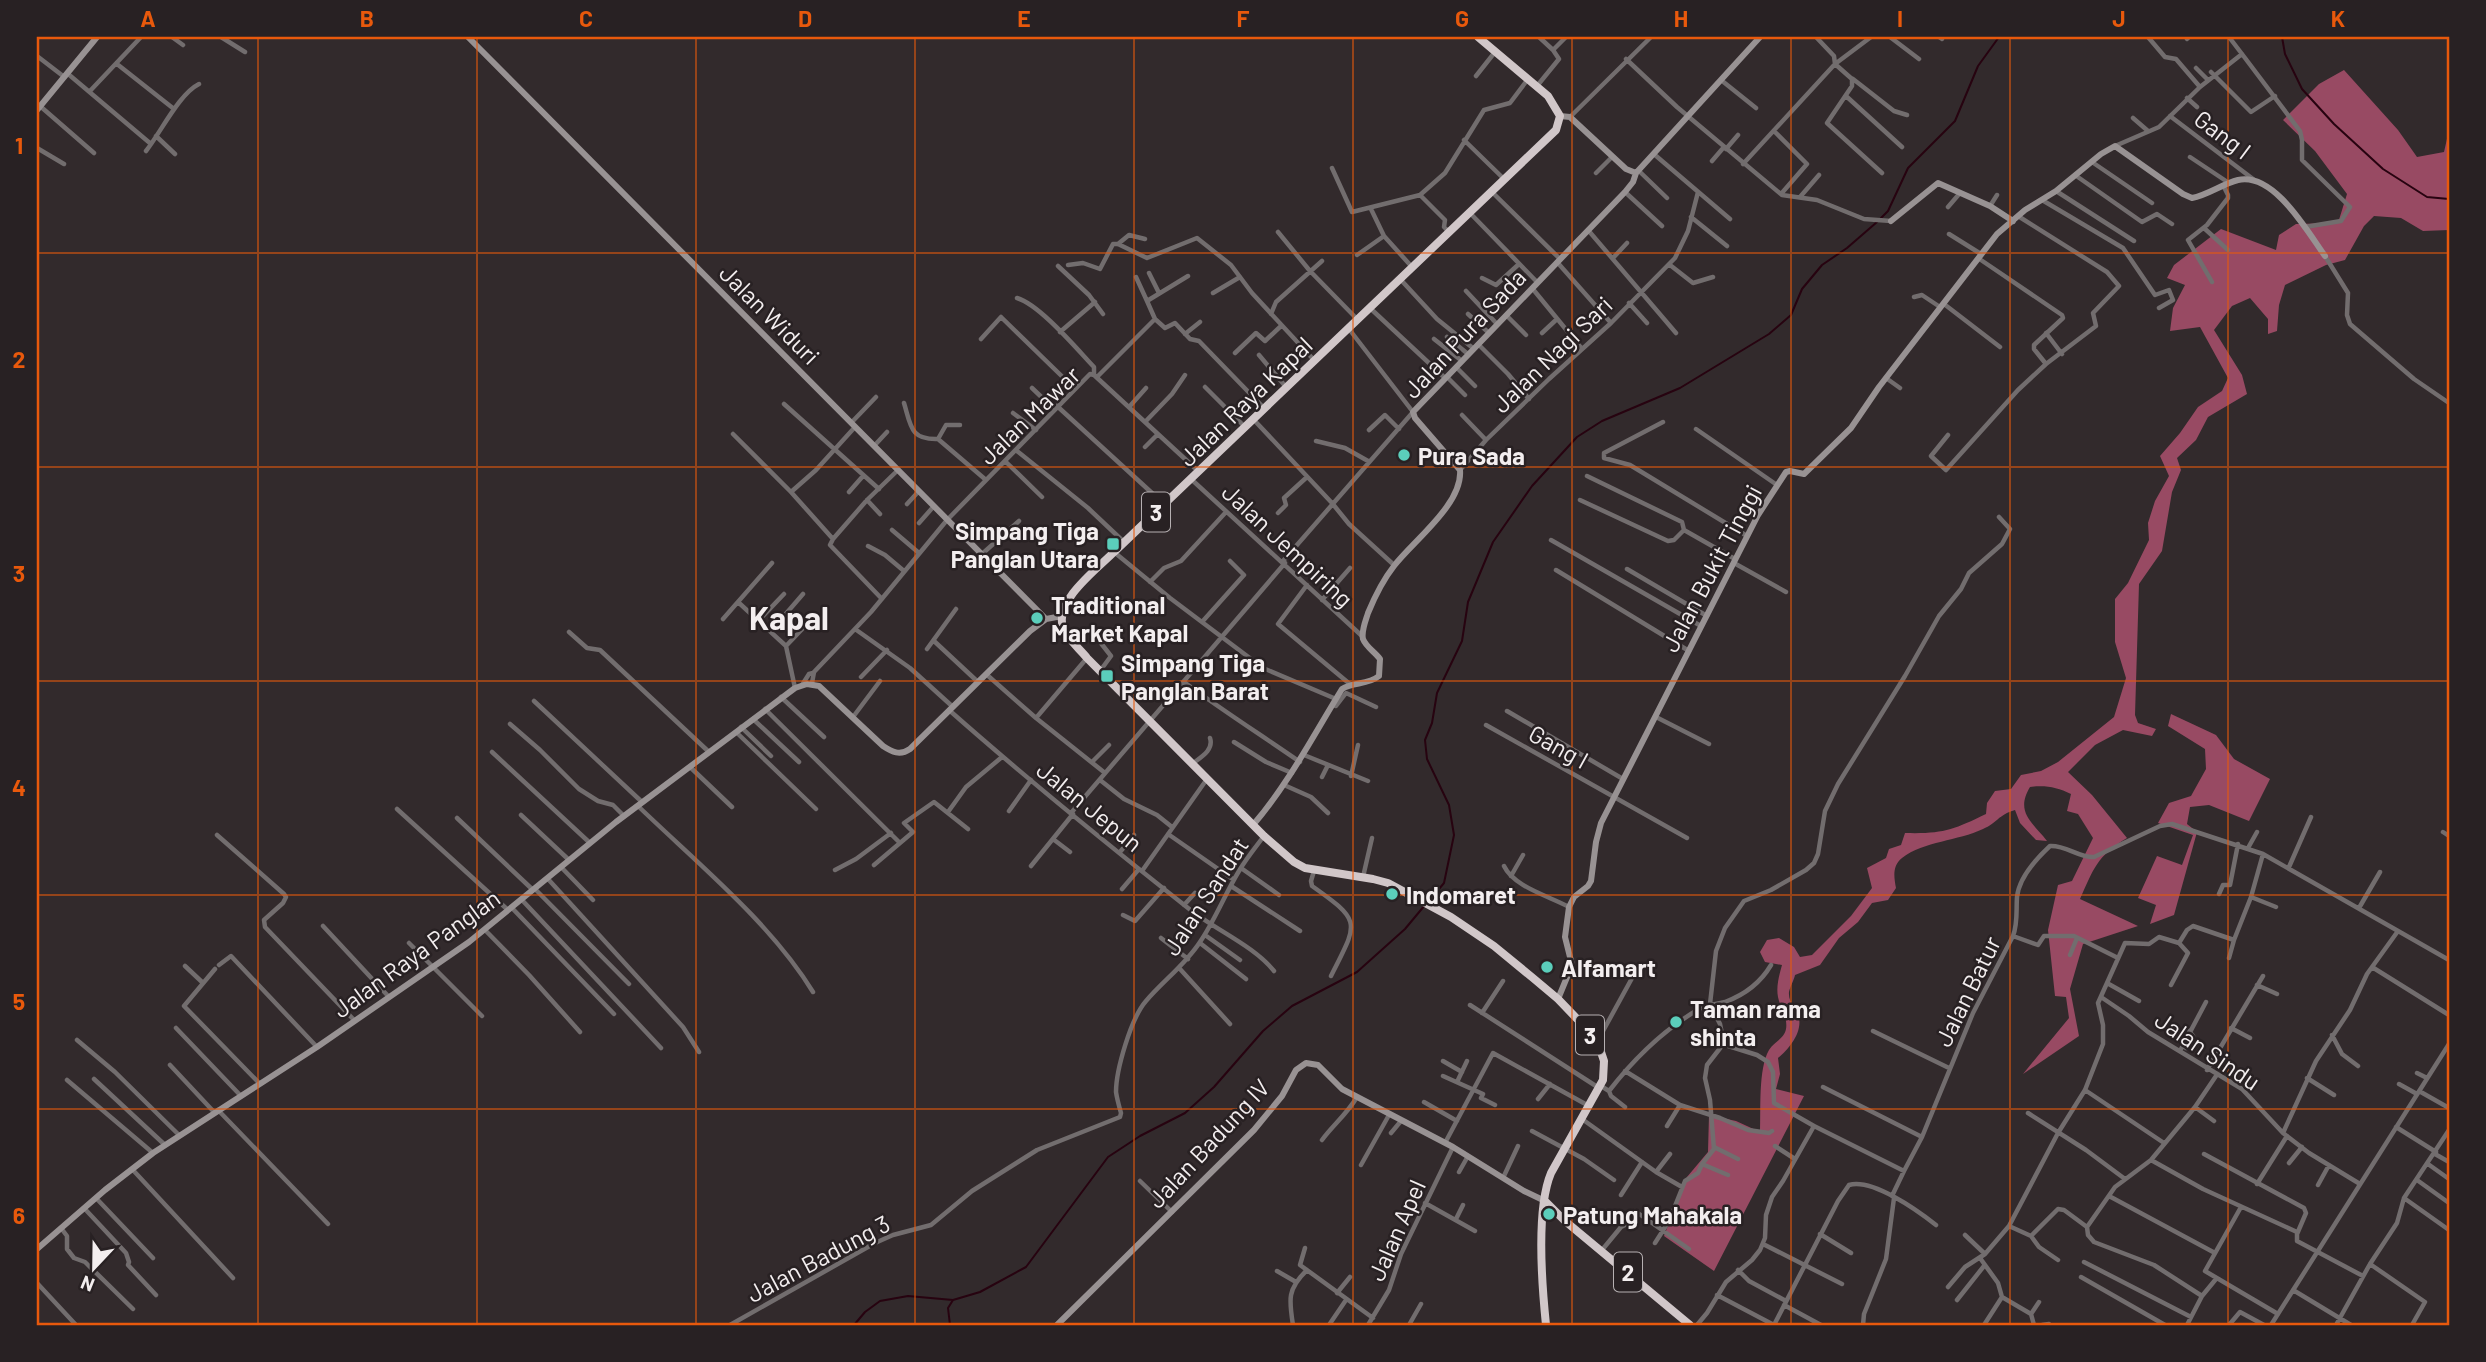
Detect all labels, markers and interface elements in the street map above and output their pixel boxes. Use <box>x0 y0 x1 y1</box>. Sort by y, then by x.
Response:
text: A <box>140 4 156 32</box>
text: B <box>360 4 374 32</box>
text: C <box>579 4 593 32</box>
text: D <box>798 4 812 32</box>
text: E <box>1017 4 1031 32</box>
text: F <box>1237 4 1250 32</box>
text: G <box>1455 4 1469 32</box>
text: H <box>1674 4 1688 32</box>
text: I <box>1897 4 1903 32</box>
text: J <box>2112 4 2126 32</box>
text: K <box>2331 4 2345 32</box>
street label: Gang I <box>2189 103 2257 165</box>
text: 1 <box>15 131 23 159</box>
street label: Jalan Widuri <box>714 258 826 370</box>
street label: Jalan Pura Sada <box>1397 262 1531 404</box>
street label: Jalan Nagi Sari <box>1486 290 1618 418</box>
street label: Jalan Raya Kapal <box>1172 330 1318 472</box>
text: 2 <box>13 345 25 373</box>
street label: Jalan Mawar <box>973 360 1086 470</box>
place label: Pura Sada <box>1418 441 1525 470</box>
marker: Pura Sada <box>1396 447 1412 463</box>
street label: Jalan Jempiring <box>1217 477 1359 613</box>
street label: Jalan Bukit Tinggi <box>1655 479 1767 657</box>
road number: 3 <box>1142 492 1170 532</box>
place label: Simpang Tiga Panglan Utara <box>951 516 1099 573</box>
marker: Simpang Tiga Panglan Utara <box>1105 536 1121 552</box>
text: 3 <box>13 559 25 587</box>
place label: Traditional Market Kapal <box>1051 590 1188 647</box>
district label: Kapal <box>749 598 829 636</box>
marker: Traditional Market Kapal <box>1029 610 1045 626</box>
place label: Simpang Tiga Panglan Barat <box>1121 648 1269 705</box>
marker: Simpang Tiga Panglan Barat <box>1099 668 1115 684</box>
street label: Gang I <box>1524 718 1594 774</box>
street label: Jalan Jepun <box>1031 755 1149 857</box>
text: 4 <box>12 773 26 801</box>
street label: Jalan Sandat <box>1156 832 1254 960</box>
place label: Indomaret <box>1406 880 1516 909</box>
street label: Jalan Raya Panglan <box>327 883 505 1023</box>
marker: Indomaret <box>1384 886 1400 902</box>
street label: Jalan Batur <box>1928 931 2006 1051</box>
place label: Alfamart <box>1561 953 1656 982</box>
marker: Alfamart <box>1539 959 1555 975</box>
text: 5 <box>13 987 25 1015</box>
place label: Taman rama shinta <box>1690 994 1821 1051</box>
street label: Jalan Sindu <box>2150 1004 2266 1096</box>
marker: Taman rama shinta <box>1668 1014 1684 1030</box>
road number: 3 <box>1576 1016 1604 1054</box>
street label: Jalan Badung IV <box>1141 1073 1275 1213</box>
street label: Jalan Apel <box>1361 1175 1431 1285</box>
place label: Patung Mahakala <box>1563 1200 1742 1229</box>
text: 6 <box>13 1201 25 1229</box>
marker: Patung Mahakala <box>1541 1206 1557 1222</box>
street label: Jalan Badung 3 <box>742 1208 894 1308</box>
north arrow <box>60 1232 130 1302</box>
road number: 2 <box>1614 1252 1642 1292</box>
text: N <box>77 1271 98 1297</box>

